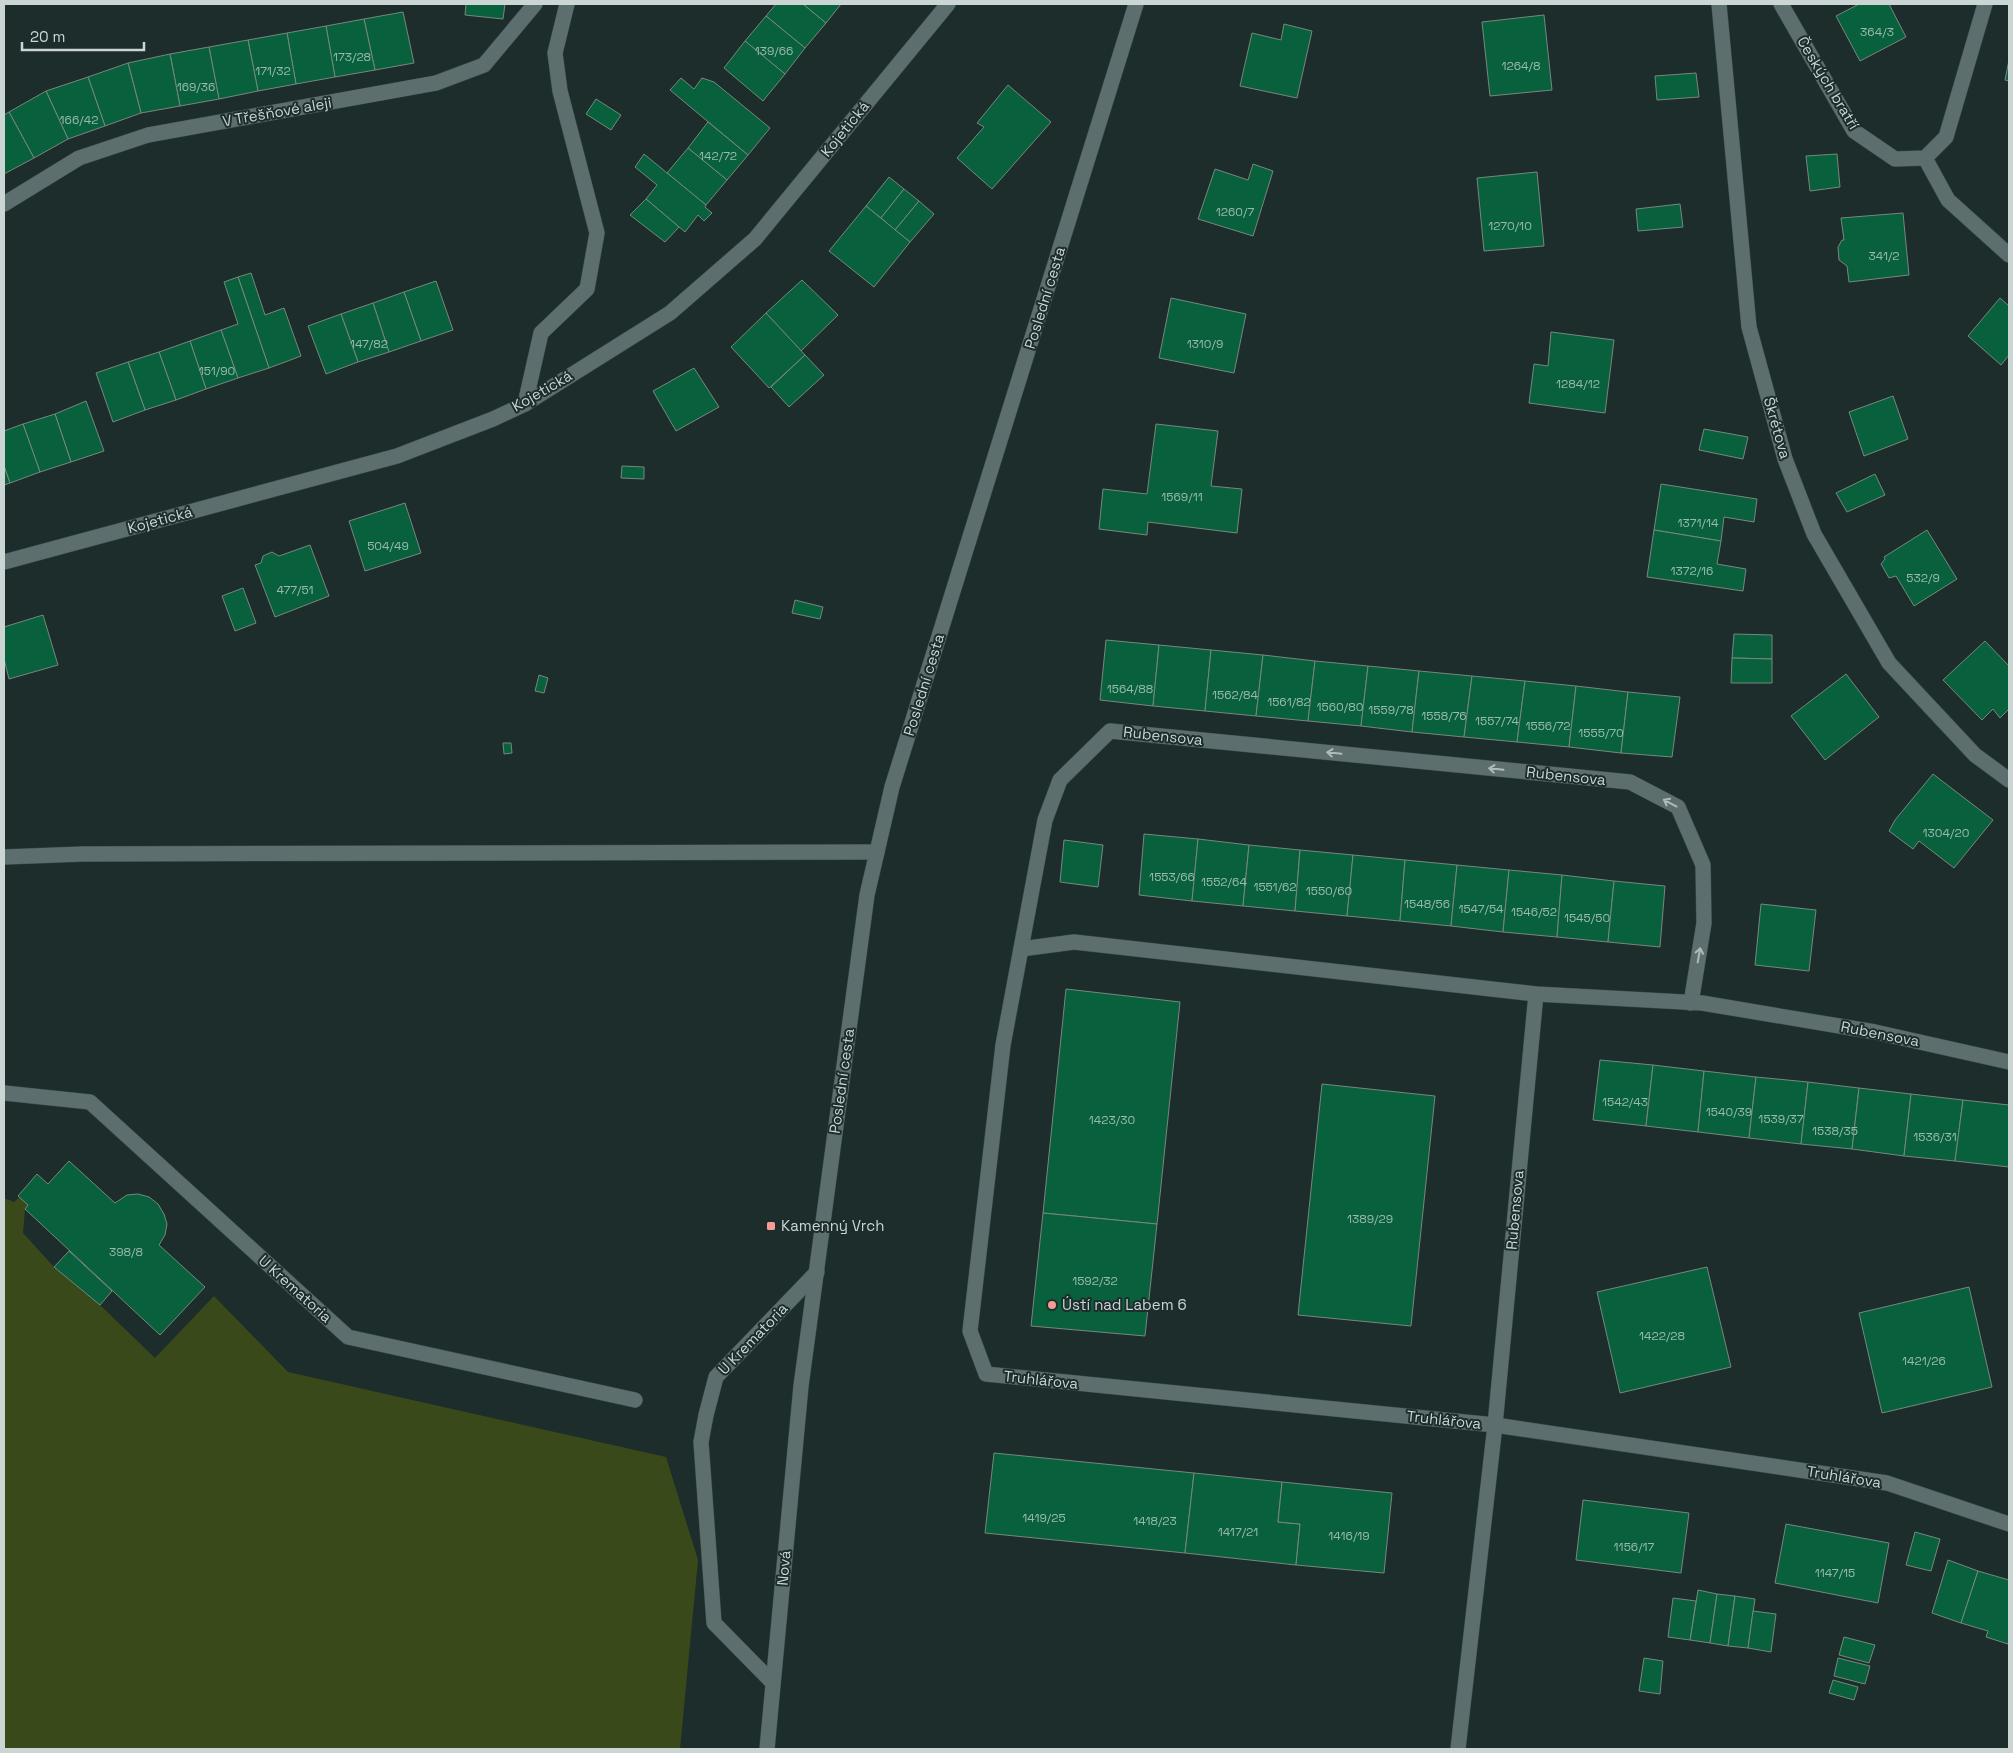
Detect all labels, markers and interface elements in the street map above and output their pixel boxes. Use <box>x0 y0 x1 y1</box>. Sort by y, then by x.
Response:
scale bar <box>22 20 145 52</box>
house number: 364/3 <box>1860 24 1894 40</box>
text: 20 m <box>30 27 65 46</box>
street label: Českých bratří <box>1793 33 1864 133</box>
house number: 139/66 <box>755 43 793 59</box>
house number: 173/28 <box>333 49 371 65</box>
house number: 1264/8 <box>1501 58 1541 74</box>
house number: 171/32 <box>255 63 291 79</box>
house number: 169/36 <box>177 79 215 95</box>
street label: V Třešňové aleji <box>221 93 333 130</box>
street label: Kojetická <box>816 97 873 160</box>
house number: 166/42 <box>60 112 98 128</box>
house number: 142/72 <box>699 148 737 164</box>
house number: 1260/7 <box>1216 204 1254 220</box>
house number: 1270/10 <box>1488 218 1532 234</box>
street label: Poslední cesta <box>1020 244 1069 351</box>
house number: 341/2 <box>1868 248 1900 264</box>
house number: 147/82 <box>350 336 388 352</box>
house number: 1310/9 <box>1187 336 1223 352</box>
house number: 151/90 <box>199 363 235 379</box>
street label: Kojetická <box>508 366 576 415</box>
house number: 1284/12 <box>1556 376 1600 392</box>
street label: Škrétova <box>1760 395 1795 461</box>
house number: 1569/11 <box>1161 489 1203 505</box>
street label: Kojetická <box>125 502 195 537</box>
house number: 1371/14 <box>1678 515 1719 531</box>
house number: 504/49 <box>367 538 409 554</box>
house number: 1372/16 <box>1671 563 1713 579</box>
house number: 532/9 <box>1906 570 1940 586</box>
house number: 477/51 <box>276 582 314 598</box>
street label: Poslední cesta <box>899 631 948 738</box>
house number: 1564/88 <box>1107 681 1153 697</box>
house number: 1562/84 <box>1212 687 1259 703</box>
house number: 1561/82 <box>1267 694 1311 710</box>
house number: 1560/80 <box>1317 699 1363 715</box>
house number: 1559/78 <box>1368 702 1414 718</box>
house number: 1558/76 <box>1421 708 1467 724</box>
house number: 1557/74 <box>1475 713 1520 729</box>
house number: 1556/72 <box>1525 718 1571 734</box>
street label: Rubensova <box>1122 722 1204 749</box>
house number: 1555/70 <box>1578 725 1624 741</box>
one-way arrow <box>1326 748 1342 758</box>
street label: Rubensova <box>1525 762 1607 789</box>
one-way arrow <box>1488 764 1504 774</box>
one-way arrow <box>1662 798 1677 808</box>
house number: 1304/20 <box>1923 825 1969 841</box>
house number: 1553/66 <box>1149 869 1195 885</box>
house number: 1552/64 <box>1201 874 1247 890</box>
house number: 1551/62 <box>1253 879 1297 895</box>
house number: 1550/60 <box>1306 883 1352 899</box>
house number: 1548/56 <box>1404 896 1450 912</box>
house number: 1547/54 <box>1458 901 1504 917</box>
house number: 1546/52 <box>1511 904 1557 920</box>
house number: 1545/50 <box>1564 910 1610 926</box>
one-way arrow <box>1694 947 1704 963</box>
street label: Rubensova <box>1839 1017 1921 1051</box>
street label: Poslední cesta <box>825 1027 858 1135</box>
house number: 1542/43 <box>1602 1094 1648 1110</box>
house number: 1540/39 <box>1706 1104 1752 1120</box>
house number: 1539/37 <box>1758 1111 1804 1127</box>
house number: 1423/30 <box>1089 1112 1135 1128</box>
house number: 1538/35 <box>1812 1123 1858 1139</box>
house number: 1536/31 <box>1913 1129 1957 1145</box>
street label: Rubensova <box>1502 1169 1527 1250</box>
house number: 1389/29 <box>1347 1211 1393 1227</box>
place label: Kamenný Vrch <box>781 1216 884 1235</box>
marker: Kamenný Vrch <box>765 1220 777 1232</box>
house number: 398/8 <box>109 1244 143 1260</box>
street label: U Krematoria <box>255 1251 336 1327</box>
house number: 1592/32 <box>1072 1273 1118 1289</box>
place label: Ústí nad Labem 6 <box>1062 1295 1187 1314</box>
street label: U Krematoria <box>714 1299 792 1378</box>
marker: Ústí nad Labem 6 <box>1046 1299 1058 1311</box>
house number: 1422/28 <box>1639 1328 1685 1344</box>
house number: 1421/26 <box>1902 1353 1946 1369</box>
street label: Truhlářova <box>1003 1366 1080 1393</box>
street label: Truhlářova <box>1406 1406 1483 1433</box>
street label: Truhlářova <box>1806 1461 1883 1492</box>
house number: 1419/25 <box>1022 1510 1066 1526</box>
house number: 1418/23 <box>1133 1513 1177 1529</box>
house number: 1417/21 <box>1218 1524 1258 1540</box>
house number: 1416/19 <box>1328 1528 1370 1544</box>
house number: 1156/17 <box>1614 1539 1655 1555</box>
street label: Nová <box>772 1549 795 1586</box>
house number: 1147/15 <box>1815 1565 1855 1581</box>

